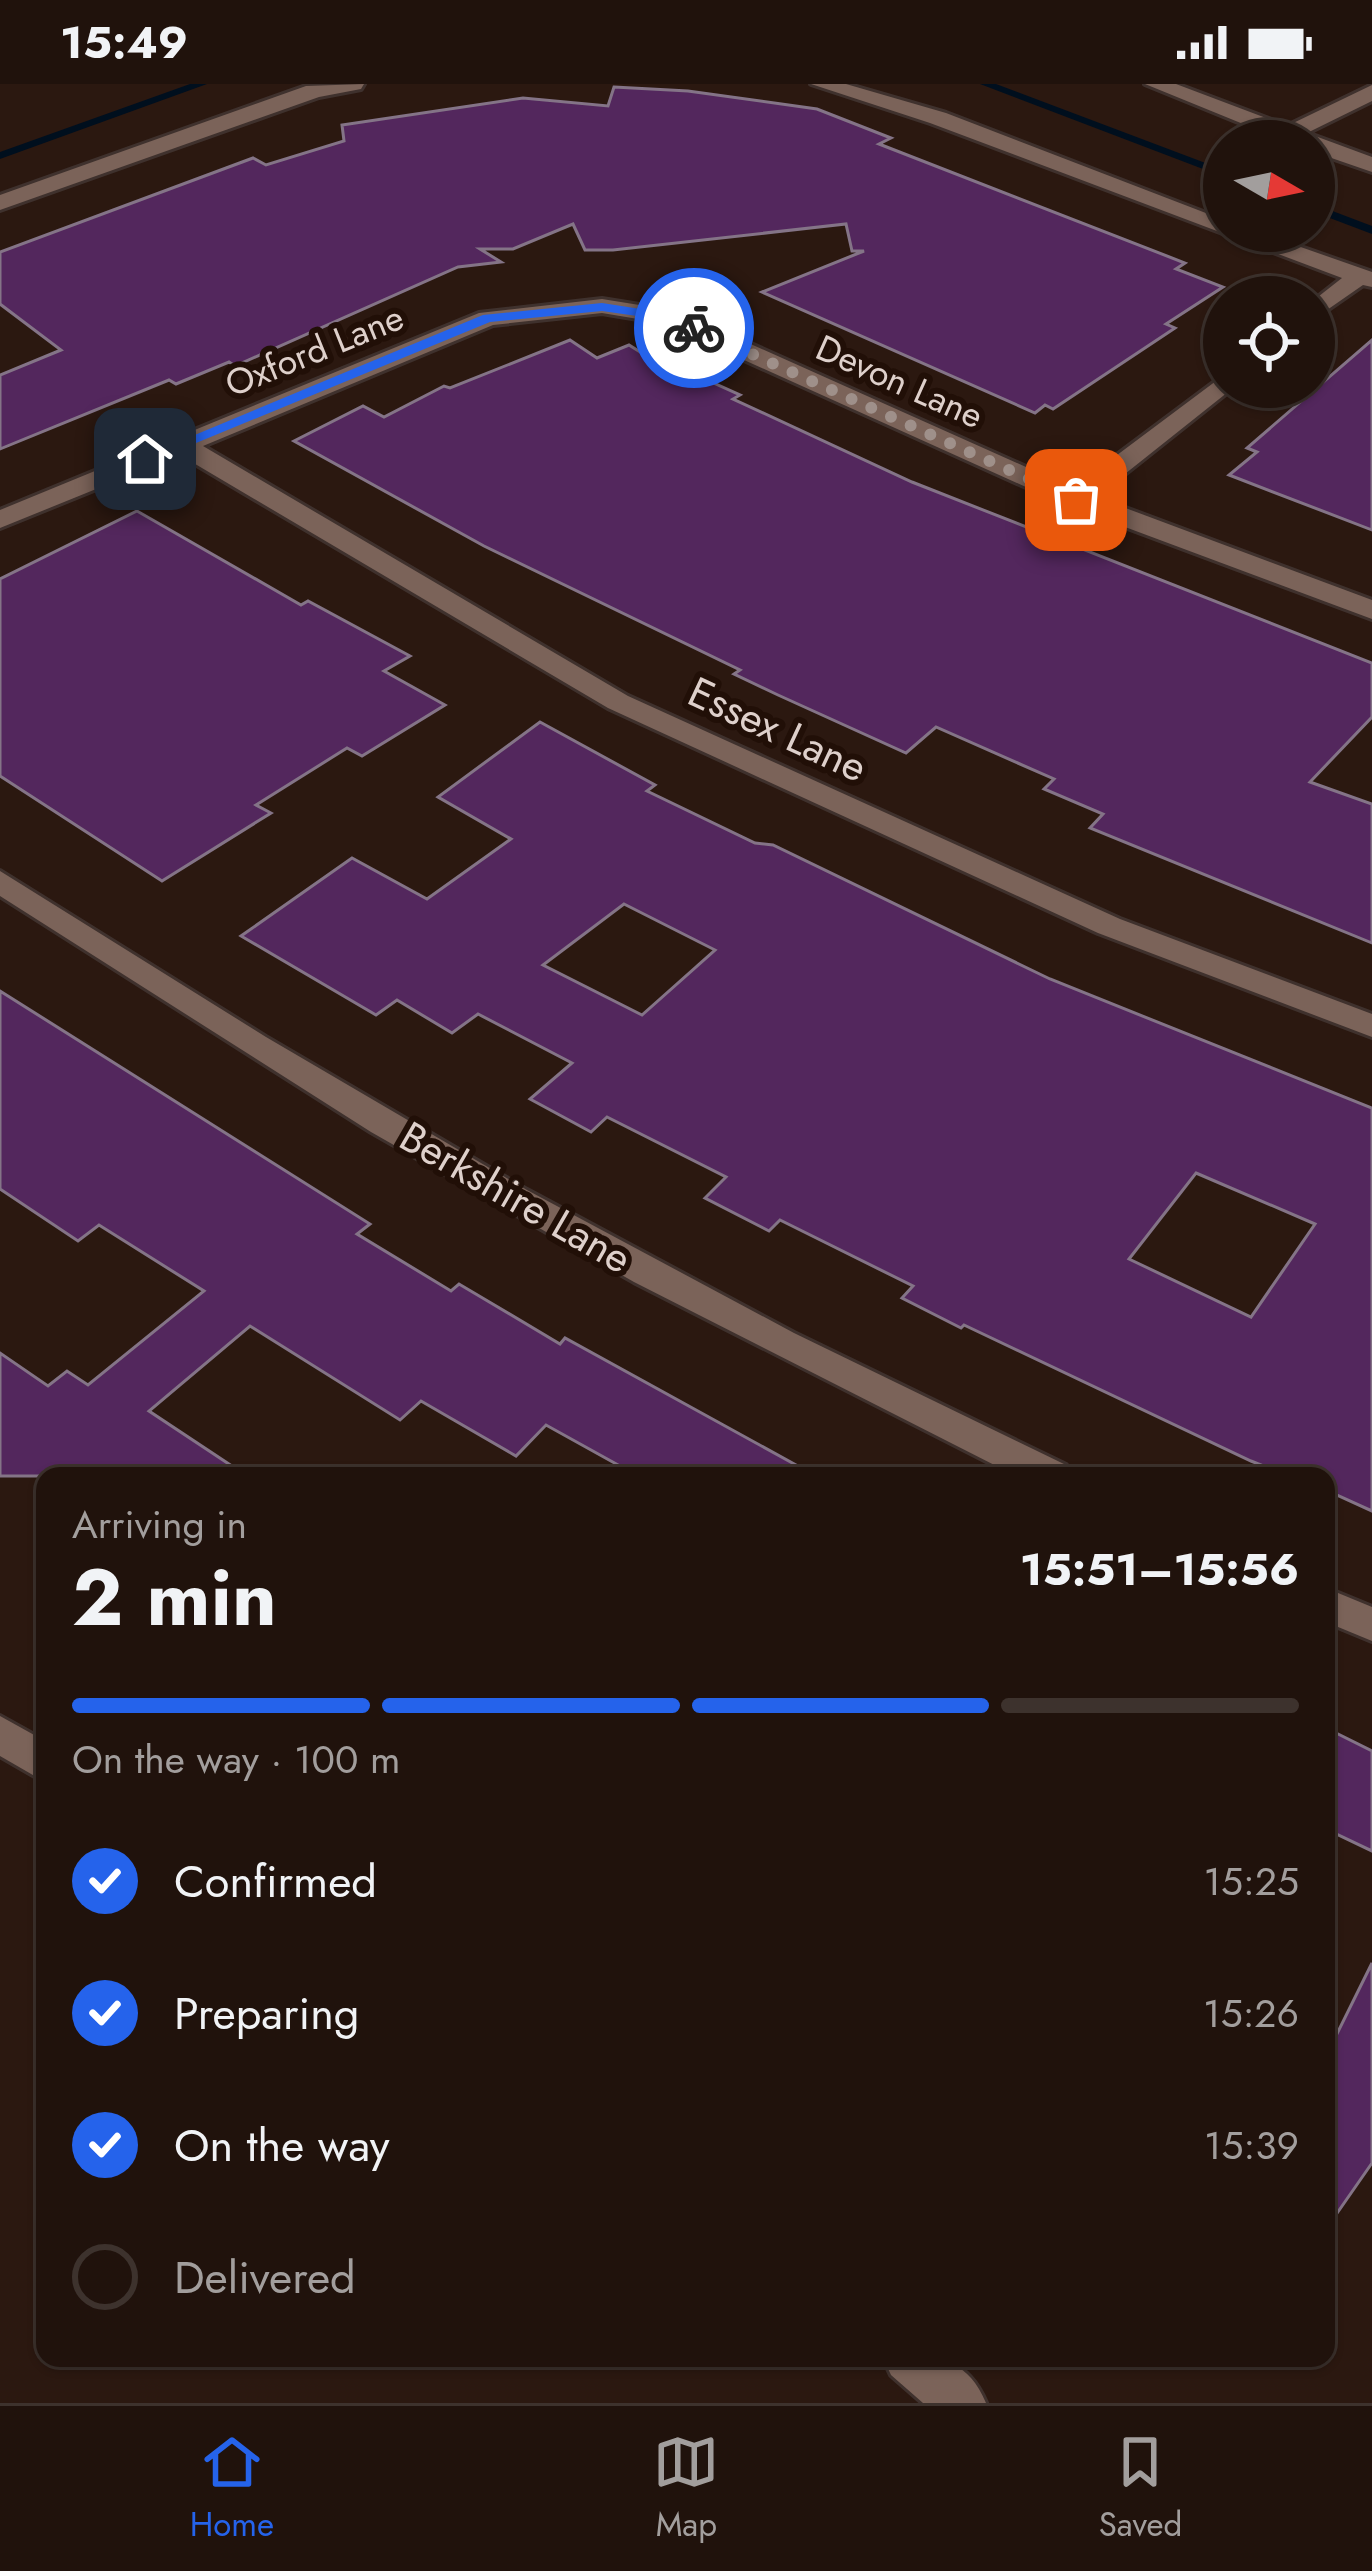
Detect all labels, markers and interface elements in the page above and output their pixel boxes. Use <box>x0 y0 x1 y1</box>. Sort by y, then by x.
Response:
text: 15:49 <box>60 10 188 75</box>
north arrow <box>1203 120 1335 252</box>
map controls <box>1203 120 1335 408</box>
courier <box>634 268 754 388</box>
button: locate <box>1203 276 1335 408</box>
street label: Oxford Lane <box>217 291 411 409</box>
icon: bike <box>661 295 727 361</box>
street label: Devon Lane <box>808 321 992 441</box>
pin <box>94 408 196 510</box>
icon: home <box>112 426 178 492</box>
pin <box>1025 449 1127 551</box>
icon: bag <box>1043 467 1109 533</box>
street label: Essex Lane <box>678 661 877 797</box>
street label: Berkshire Lane <box>389 1106 643 1289</box>
text: Arriving in <box>72 1496 247 1553</box>
text: 15:51–15:56 <box>1020 1537 1299 1602</box>
text: 2 min <box>72 1542 277 1654</box>
text: On the way · 100 m <box>72 1731 400 1788</box>
icon: check <box>72 1848 138 1914</box>
text: Confirmed <box>174 1849 377 1914</box>
text: 15:25 <box>1204 1853 1299 1910</box>
icon: check <box>72 1980 138 2046</box>
text: Preparing <box>174 1981 359 2046</box>
text: 15:26 <box>1203 1985 1299 2042</box>
icon: check <box>72 2112 138 2178</box>
text: On the way <box>174 2113 390 2178</box>
text: 15:39 <box>1204 2117 1299 2174</box>
text: Delivered <box>174 2245 356 2310</box>
tab: Home <box>190 2429 274 2548</box>
tab: Map <box>653 2429 719 2548</box>
tab: Saved <box>1099 2429 1182 2548</box>

